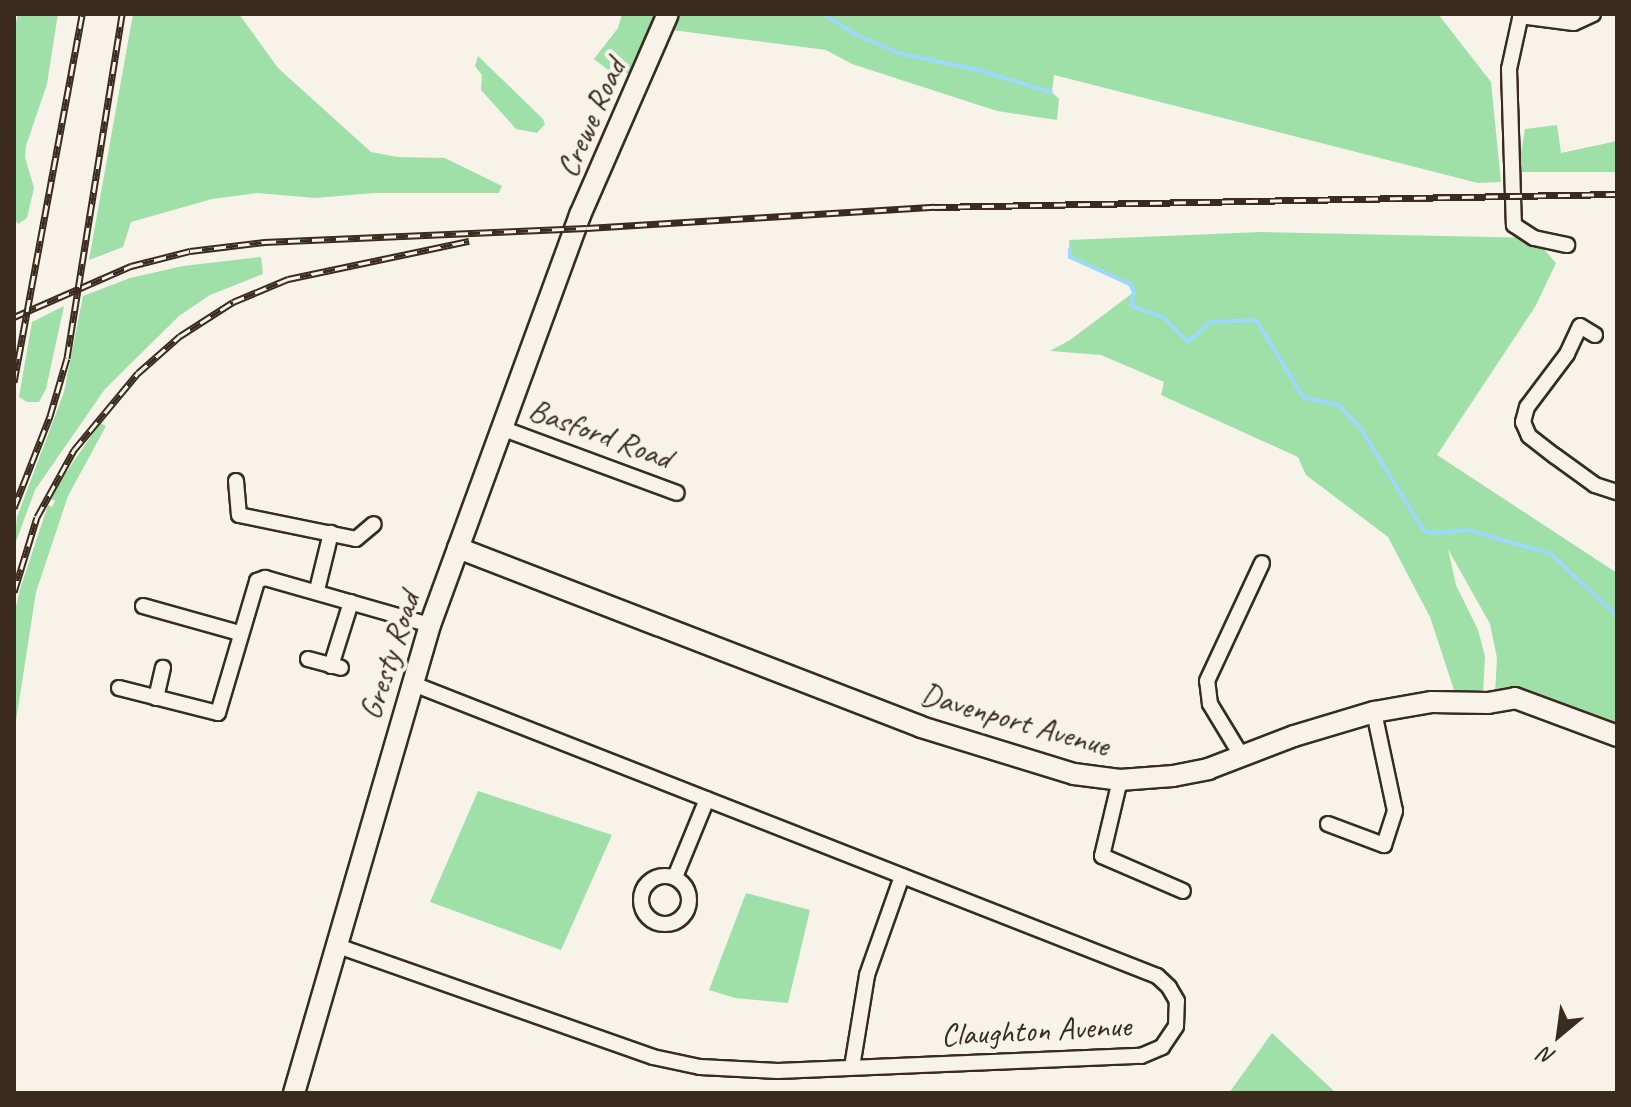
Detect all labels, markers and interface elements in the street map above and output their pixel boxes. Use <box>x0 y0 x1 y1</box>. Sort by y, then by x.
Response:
street label: Crewe Road <box>548 53 634 183</box>
street label: Basford Road <box>524 391 676 477</box>
street label: Gresty Road <box>351 588 429 724</box>
street label: Davenport Avenue <box>916 675 1114 765</box>
north arrow <box>1519 995 1599 1075</box>
street label: Claughton Avenue <box>940 1007 1132 1055</box>
text: N <box>1535 1040 1560 1072</box>

